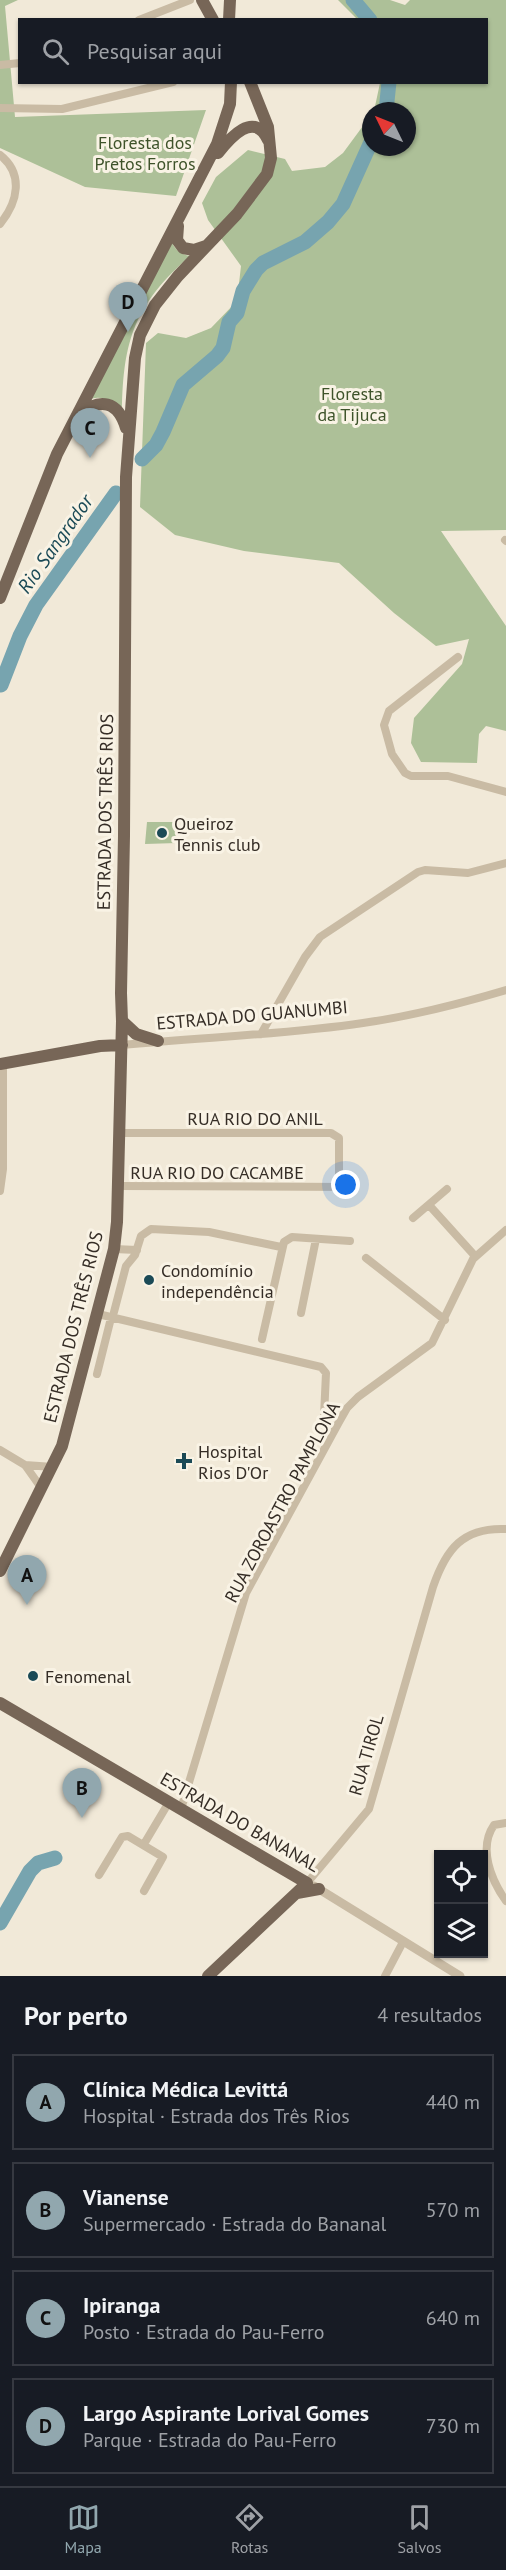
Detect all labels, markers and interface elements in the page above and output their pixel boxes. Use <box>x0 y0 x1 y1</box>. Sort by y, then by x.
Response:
search box <box>18 18 488 84</box>
icon: search <box>39 35 72 68</box>
text: Pesquisar aqui <box>87 37 223 65</box>
north arrow <box>362 102 416 156</box>
park label: Floresta dos Pretos Forros <box>94 131 196 175</box>
pin: D <box>108 282 148 332</box>
park label: Floresta da Tijuca <box>317 382 387 426</box>
pin: C <box>70 408 110 458</box>
water label: Rio Sangrador <box>11 488 99 599</box>
street label: ESTRADA DOS TRÊS RIOS <box>92 714 118 910</box>
place label: Queiroz Tennis club <box>174 812 261 856</box>
marker: Queiroz Tennis club <box>155 826 169 840</box>
street label: ESTRADA DO GUANUMBI <box>155 995 349 1035</box>
street label: RUA RIO DO ANIL <box>187 1107 323 1130</box>
street label: RUA RIO DO CACAMBE <box>130 1161 304 1184</box>
your location <box>331 1170 360 1199</box>
street label: ESTRADA DOS TRÊS RIOS <box>38 1229 108 1425</box>
place label: Condomínio independência <box>161 1259 274 1303</box>
marker: Condomínio independência <box>142 1273 156 1287</box>
street label: RUA ZOROASTRO PAMPLONA <box>219 1397 345 1606</box>
place label: Hospital Rios D'Or <box>198 1440 268 1484</box>
marker: Hospital Rios D'Or <box>175 1452 193 1470</box>
pin: A <box>8 1556 46 1605</box>
place label: Fenomenal <box>45 1665 131 1688</box>
marker: Fenomenal <box>26 1669 40 1683</box>
street label: RUA TIROL <box>343 1712 389 1798</box>
street label: ESTRADA DO BANANAL <box>156 1767 324 1877</box>
pin: B <box>62 1768 101 1818</box>
map controls <box>434 1850 488 1958</box>
button: locate <box>434 1850 488 1904</box>
button: layers <box>434 1904 488 1958</box>
text: Por perto <box>24 1999 128 2032</box>
text: 4 resultados <box>377 2002 482 2028</box>
text: Clínica Médica Levittá <box>83 2075 288 2103</box>
text: A <box>39 2089 52 2115</box>
text: 440 m <box>426 2089 480 2115</box>
text: Hospital · Estrada dos Três Rios <box>83 2103 350 2129</box>
text: Vianense <box>83 2183 169 2211</box>
text: B <box>40 2197 51 2223</box>
text: 570 m <box>426 2197 480 2223</box>
text: Supermercado · Estrada do Bananal <box>83 2211 386 2237</box>
text: Ipiranga <box>83 2291 160 2319</box>
text: C <box>40 2305 51 2331</box>
text: 640 m <box>426 2305 480 2331</box>
text: Posto · Estrada do Pau-Ferro <box>83 2319 325 2345</box>
text: Largo Aspirante Lorival Gomes <box>83 2399 369 2427</box>
text: D <box>39 2413 52 2439</box>
text: 730 m <box>426 2413 480 2439</box>
text: Parque · Estrada do Pau-Ferro <box>83 2427 337 2453</box>
tab: Mapa <box>65 2501 102 2557</box>
tab: Rotas <box>231 2501 268 2557</box>
tab: Salvos <box>397 2501 441 2557</box>

